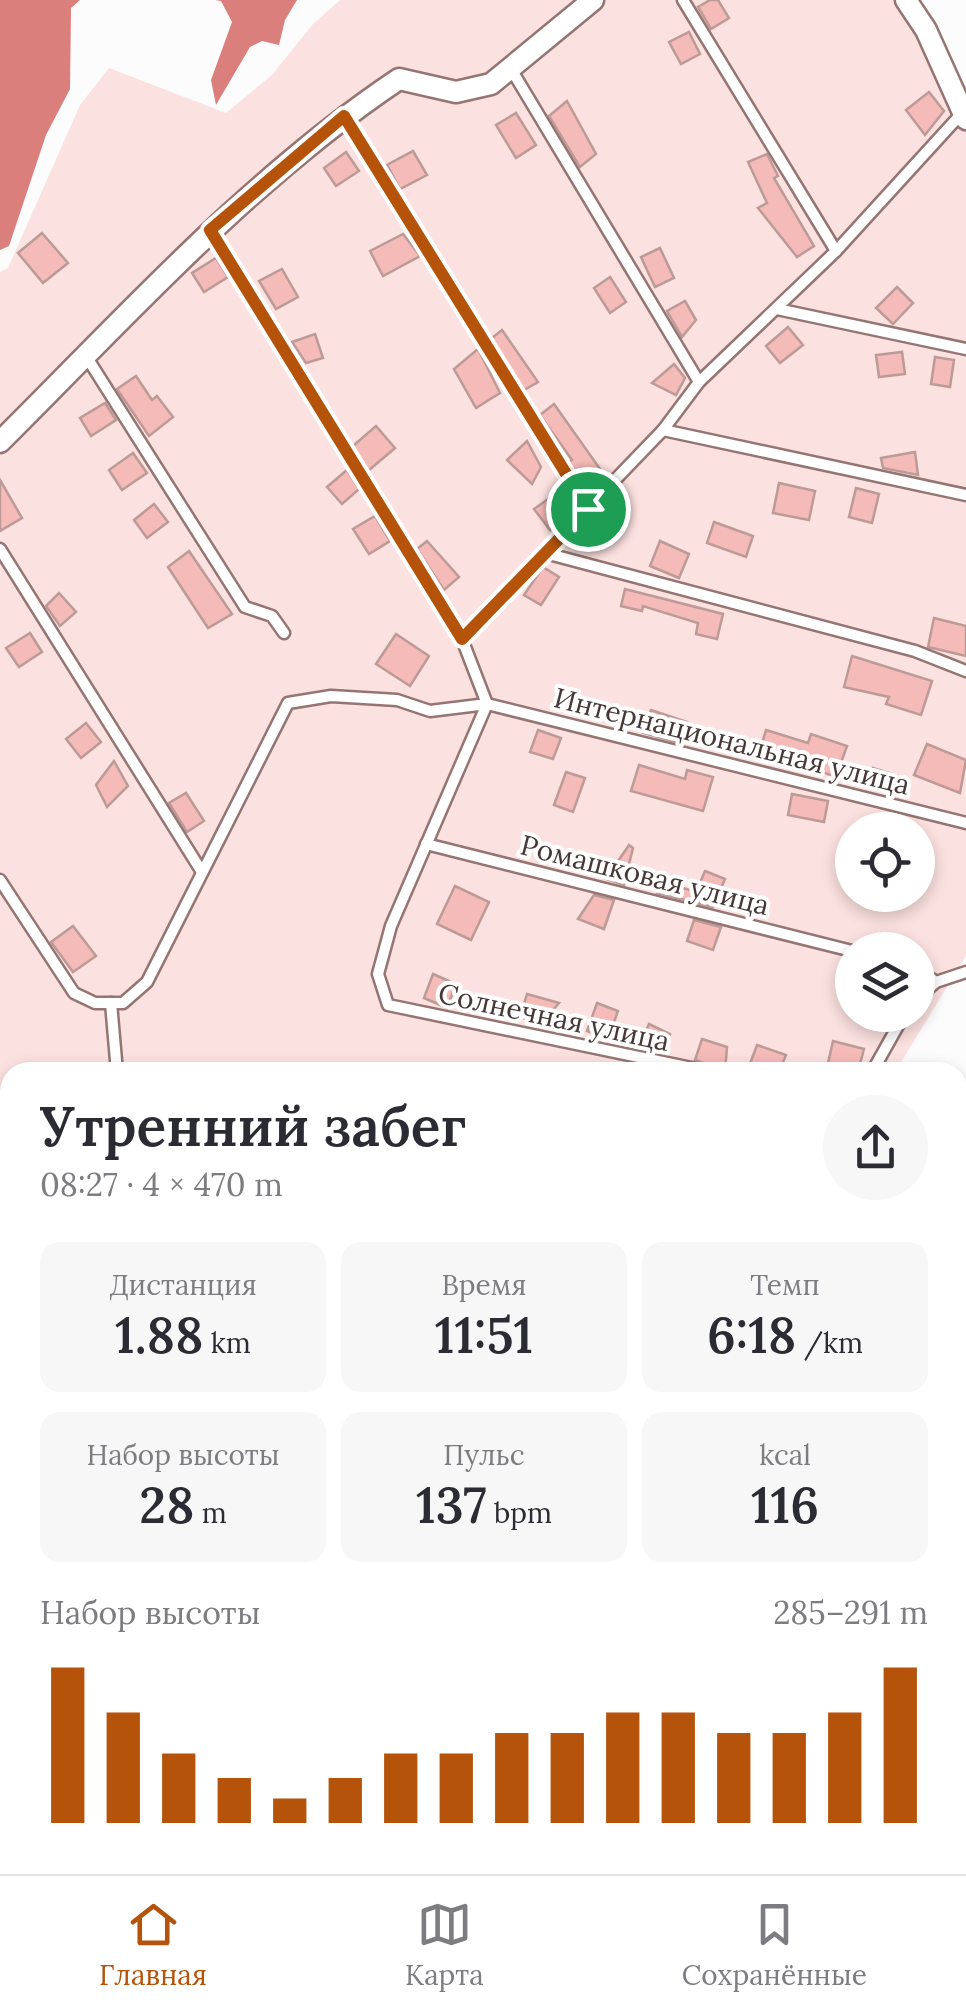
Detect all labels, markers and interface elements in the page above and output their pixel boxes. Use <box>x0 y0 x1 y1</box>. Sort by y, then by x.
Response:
pin <box>546 467 631 552</box>
icon: arrive <box>561 482 616 537</box>
street label: Интернациональная улица <box>550 679 914 803</box>
map controls <box>835 812 935 1032</box>
button: locate <box>835 812 935 912</box>
street label: Ромашковая улица <box>517 827 773 923</box>
button: layers <box>835 932 935 1032</box>
street label: Солнечная улица <box>435 975 673 1059</box>
text: Утренний забег <box>40 1091 467 1161</box>
button: share <box>823 1095 928 1200</box>
text: 08:27 · 4 × 470 m <box>40 1164 283 1205</box>
text: Дистанция <box>109 1267 257 1303</box>
text: Время <box>441 1267 527 1303</box>
text: Темп <box>750 1267 820 1303</box>
text: 1.88 <box>115 1303 203 1367</box>
text: 11:51 <box>435 1303 533 1367</box>
text: 6:18 <box>707 1303 796 1367</box>
text: km <box>203 1325 251 1361</box>
text: /km <box>796 1325 863 1361</box>
text: Набор высоты <box>87 1437 279 1473</box>
text: Пульс <box>443 1437 525 1473</box>
text: kcal <box>759 1437 811 1473</box>
text: 28 <box>139 1473 194 1537</box>
text: 137 <box>416 1473 487 1537</box>
text: 116 <box>751 1473 819 1537</box>
text: m <box>194 1495 227 1531</box>
text: bpm <box>487 1495 552 1531</box>
text: Набор высоты <box>40 1592 260 1633</box>
text: 285–291 m <box>773 1592 928 1633</box>
tab: Главная <box>99 1897 207 1993</box>
tab: Карта <box>405 1897 484 1993</box>
tab: Сохранённые <box>682 1897 867 1993</box>

